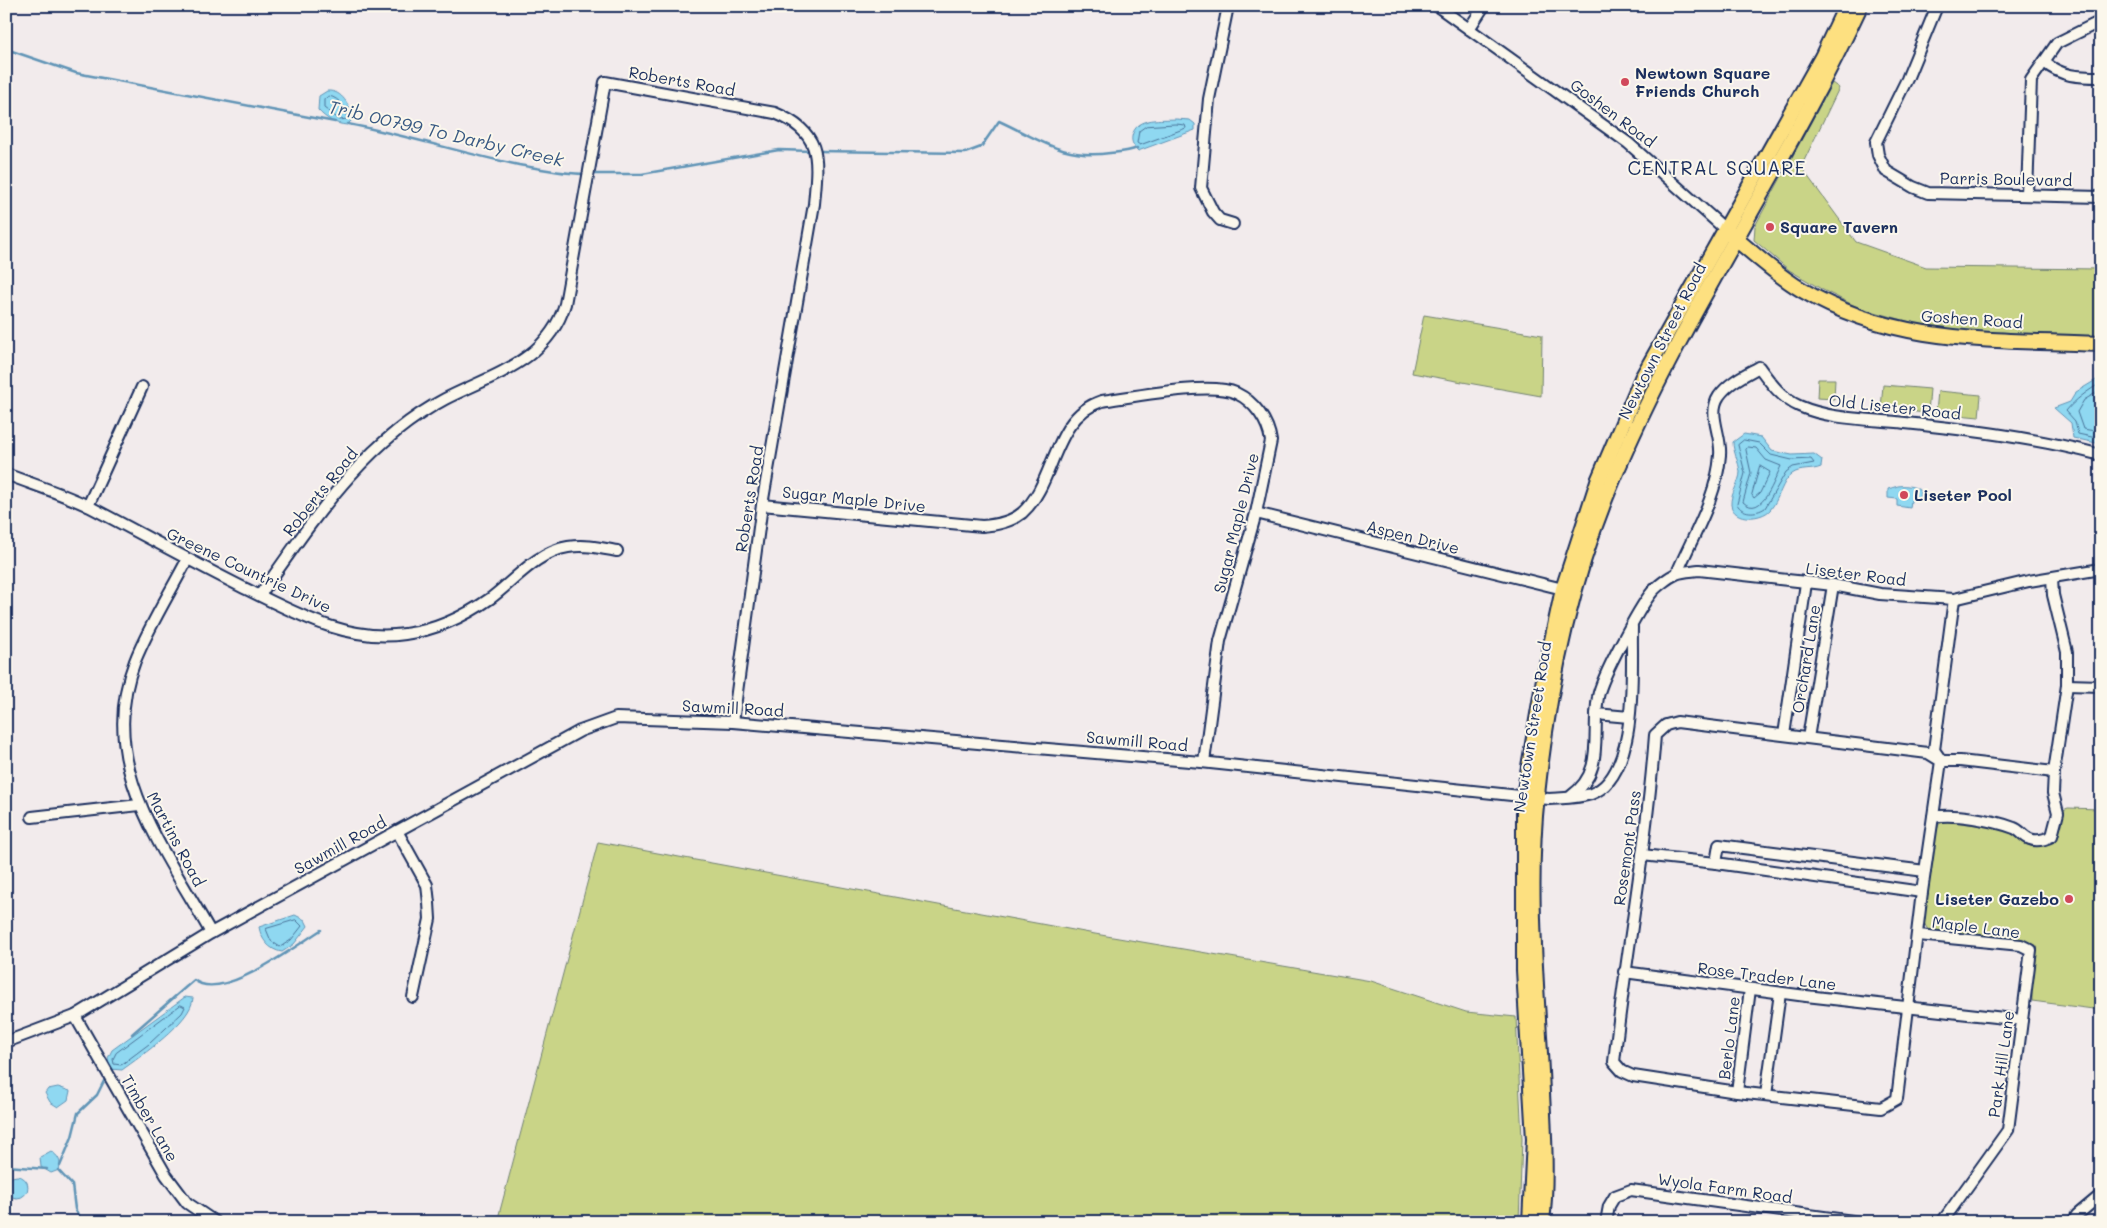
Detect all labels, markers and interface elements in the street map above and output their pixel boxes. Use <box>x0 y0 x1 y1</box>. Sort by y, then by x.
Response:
street label: Roberts Road <box>627 61 737 100</box>
place label: Newtown Square Friends Church <box>1635 62 1770 101</box>
street label: Goshen Road <box>1566 74 1660 152</box>
marker: Newtown Square Friends Church <box>1619 76 1631 88</box>
water label: Trib 00799 To Darby Creek <box>326 94 567 172</box>
district label: CENTRAL SQUARE <box>1628 155 1806 180</box>
street label: Parris Boulevard <box>1940 167 2072 190</box>
place label: Square Tavern <box>1780 216 1898 237</box>
marker: Square Tavern <box>1764 221 1776 233</box>
street label: Newtown Street Road <box>1613 259 1710 423</box>
street label: Goshen Road <box>1920 304 2024 333</box>
street label: Old Liseter Road <box>1828 389 1962 424</box>
street label: Roberts Road <box>278 443 362 540</box>
street label: Roberts Road <box>730 444 767 554</box>
street label: Sugar Maple Drive <box>1208 450 1263 595</box>
street label: Sugar Maple Drive <box>781 481 927 516</box>
place label: Liseter Pool <box>1914 484 2012 505</box>
marker: Liseter Pool <box>1898 489 1910 501</box>
street label: Aspen Drive <box>1365 515 1462 558</box>
street label: Greene Countrie Drive <box>163 522 335 617</box>
street label: Liseter Road <box>1805 557 1907 590</box>
street label: Orchard Lane <box>1787 603 1824 715</box>
street label: Newtown Street Road <box>1508 640 1555 814</box>
street label: Sawmill Road <box>682 694 785 721</box>
street label: Sawmill Road <box>1085 726 1189 755</box>
street label: Martins Road <box>143 788 210 890</box>
street label: Rosemont Pass <box>1608 789 1645 907</box>
street label: Sawmill Road <box>290 811 389 878</box>
place label: Liseter Gazebo <box>1935 888 2059 909</box>
marker: Liseter Gazebo <box>2063 893 2075 905</box>
street label: Maple Lane <box>1931 911 2021 942</box>
street label: Rose Trader Lane <box>1696 957 1838 994</box>
street label: Berlo Lane <box>1713 995 1744 1081</box>
street label: Park Hill Lane <box>1983 1009 2018 1119</box>
street label: Timber Lane <box>117 1071 184 1165</box>
street label: Wyola Farm Road <box>1656 1168 1794 1207</box>

